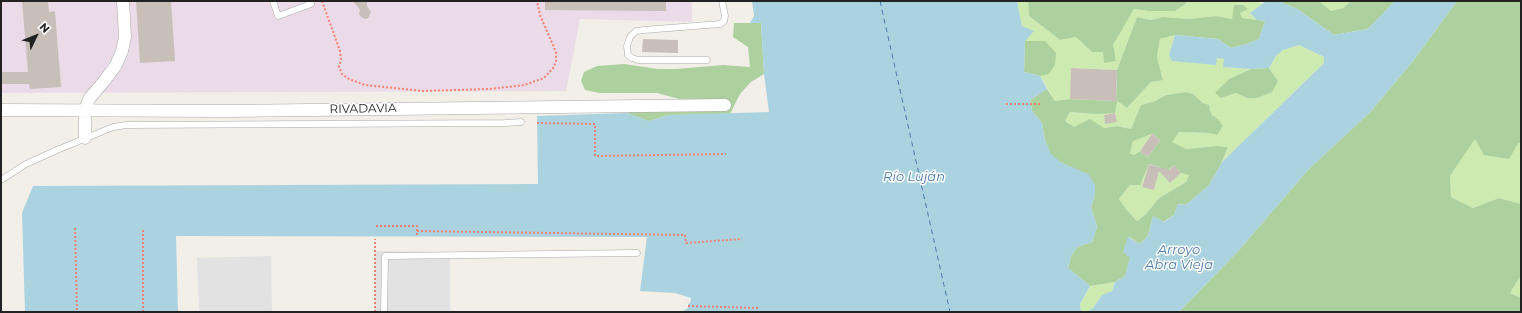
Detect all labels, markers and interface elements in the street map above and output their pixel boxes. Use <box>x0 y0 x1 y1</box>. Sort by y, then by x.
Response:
north arrow <box>16 16 56 56</box>
text: N <box>37 20 53 36</box>
street label: RIVADAVIA <box>329 101 397 117</box>
water label: Río Luján <box>883 169 945 185</box>
water label: Arroyo Abra Vieja <box>1145 242 1213 273</box>

